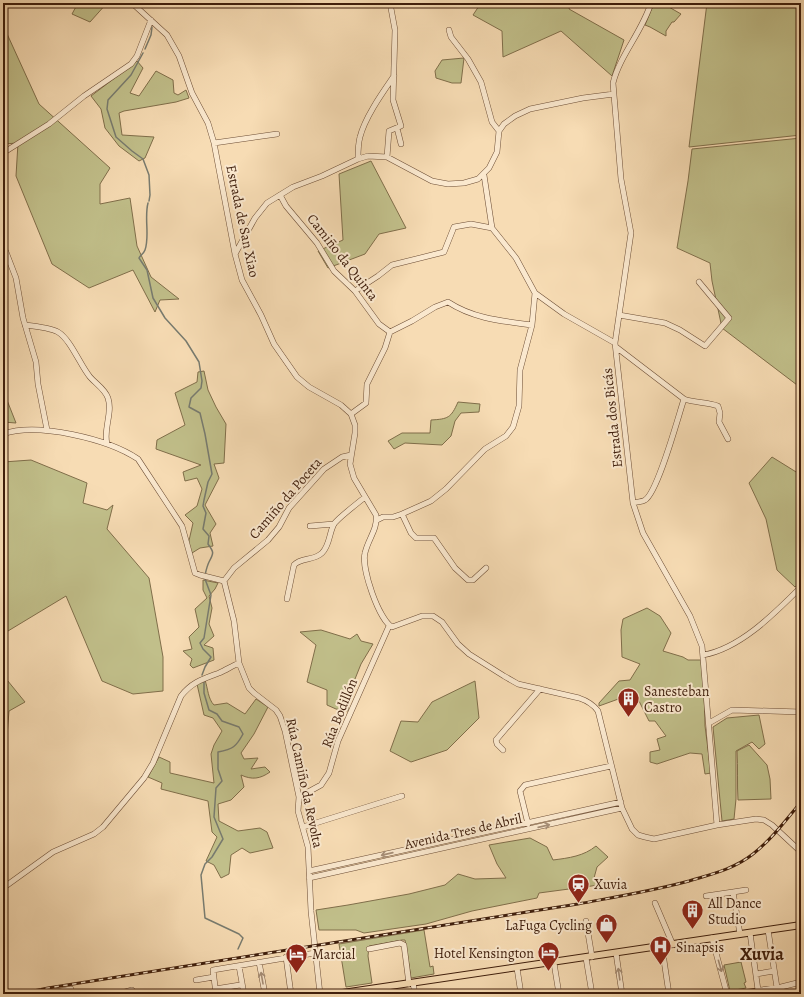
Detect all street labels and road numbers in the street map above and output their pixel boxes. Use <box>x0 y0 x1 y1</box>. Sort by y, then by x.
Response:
street label: Estrada de San Xiao <box>221 163 264 279</box>
street label: Camiño da Quinta <box>303 210 383 305</box>
street label: Estrada dos Bicás <box>598 367 627 469</box>
street label: Camiño da Poceta <box>245 453 326 543</box>
street label: Rúa Bodillón <box>317 675 362 751</box>
street label: Rúa Camiño da Revolta <box>281 716 328 850</box>
street label: Avenida Tres de Abril <box>402 809 524 854</box>

